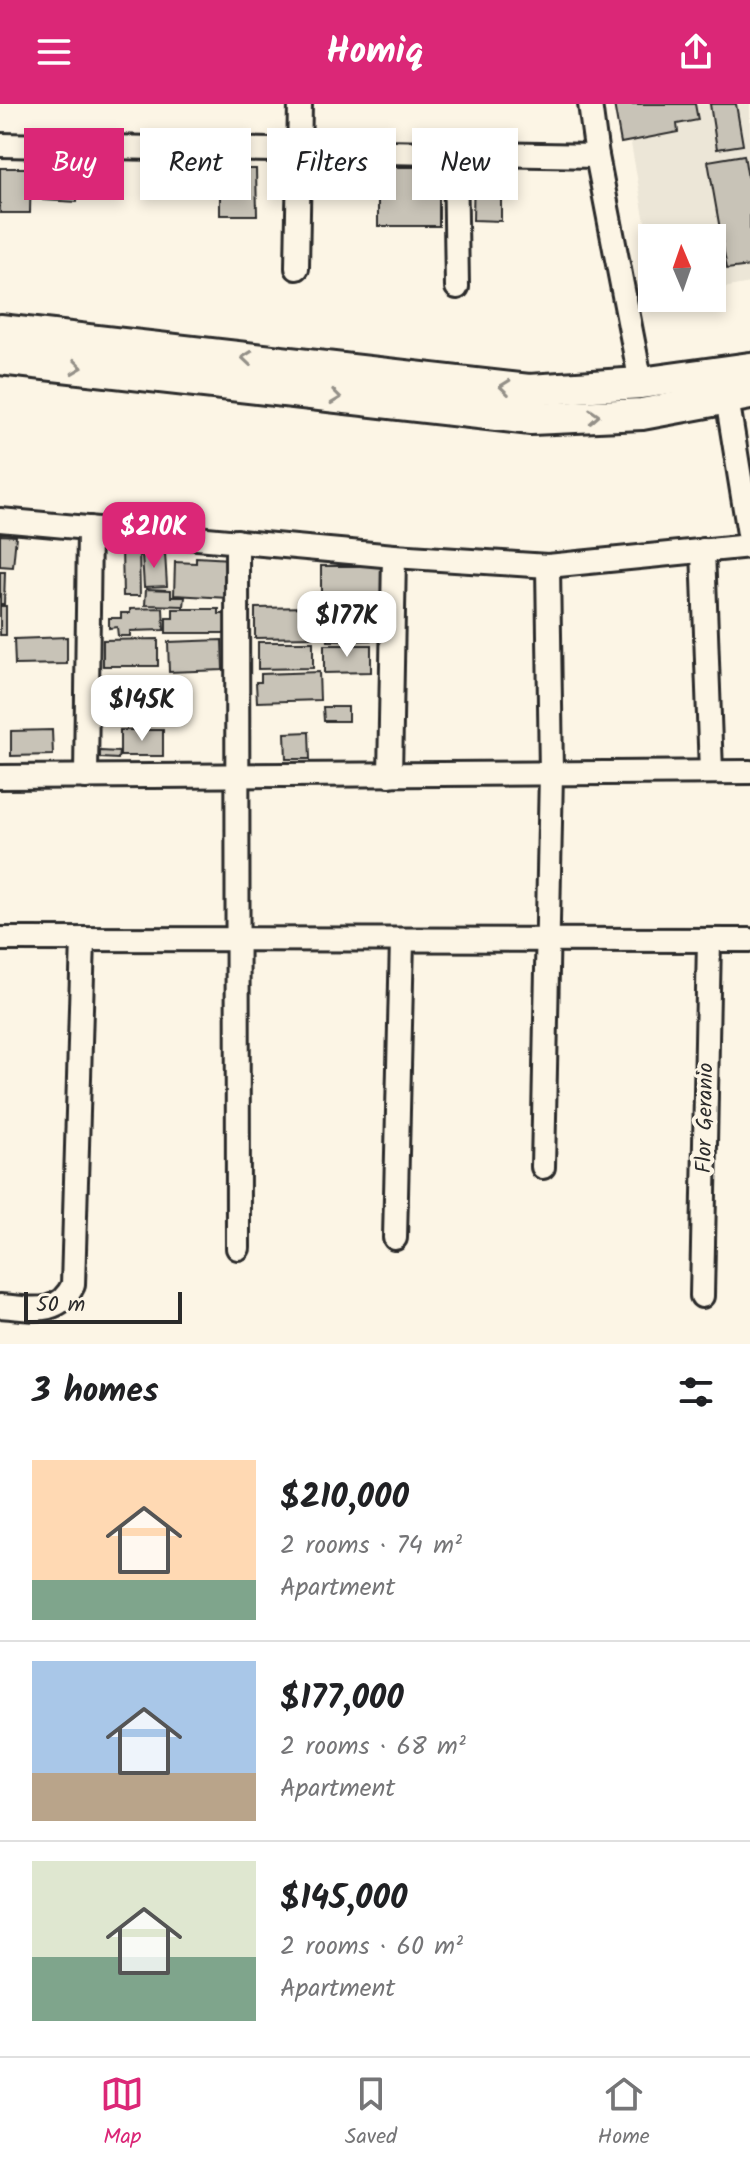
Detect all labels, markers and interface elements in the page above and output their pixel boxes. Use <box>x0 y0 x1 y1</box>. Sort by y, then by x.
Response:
text: Homiq <box>326 24 424 81</box>
icon: menu <box>32 30 76 74</box>
icon: share <box>674 30 718 74</box>
chip: Buy <box>24 128 124 200</box>
chip: Rent <box>140 128 251 200</box>
chip: Filters <box>267 128 396 200</box>
chip: New <box>412 128 518 200</box>
north arrow <box>638 224 726 312</box>
map controls <box>638 224 726 312</box>
one-way arrow <box>240 349 253 366</box>
one-way arrow <box>71 359 84 376</box>
one-way arrow <box>498 379 512 396</box>
one-way arrow <box>329 388 343 405</box>
one-way arrow <box>588 408 601 425</box>
pin: $210K <box>98 502 210 570</box>
text: $210K <box>120 507 188 549</box>
pin: $177K <box>291 591 403 659</box>
text: $177K <box>315 596 379 638</box>
pin: $145K <box>86 675 198 743</box>
text: $145K <box>109 680 175 722</box>
street label: Flor Geranio <box>688 1062 724 1174</box>
scale bar <box>24 1288 182 1324</box>
text: 50 m <box>36 1288 85 1323</box>
text: 3 homes <box>32 1365 159 1419</box>
icon: filters <box>674 1370 718 1414</box>
text: $210,000 <box>280 1471 409 1525</box>
icon: home <box>96 1492 192 1588</box>
text: 2 rooms · 74 m² <box>280 1525 462 1567</box>
text: Apartment <box>280 1567 395 1609</box>
text: $177,000 <box>280 1672 404 1726</box>
icon: home <box>96 1693 192 1789</box>
text: 2 rooms · 68 m² <box>280 1726 466 1768</box>
text: Apartment <box>280 1768 395 1810</box>
text: $145,000 <box>280 1872 407 1926</box>
icon: home <box>96 1893 192 1989</box>
text: 2 rooms · 60 m² <box>280 1926 463 1968</box>
text: Apartment <box>280 1968 395 2010</box>
tab: Map <box>100 2072 144 2155</box>
tab: Saved <box>345 2072 397 2155</box>
tab: Home <box>598 2072 650 2155</box>

